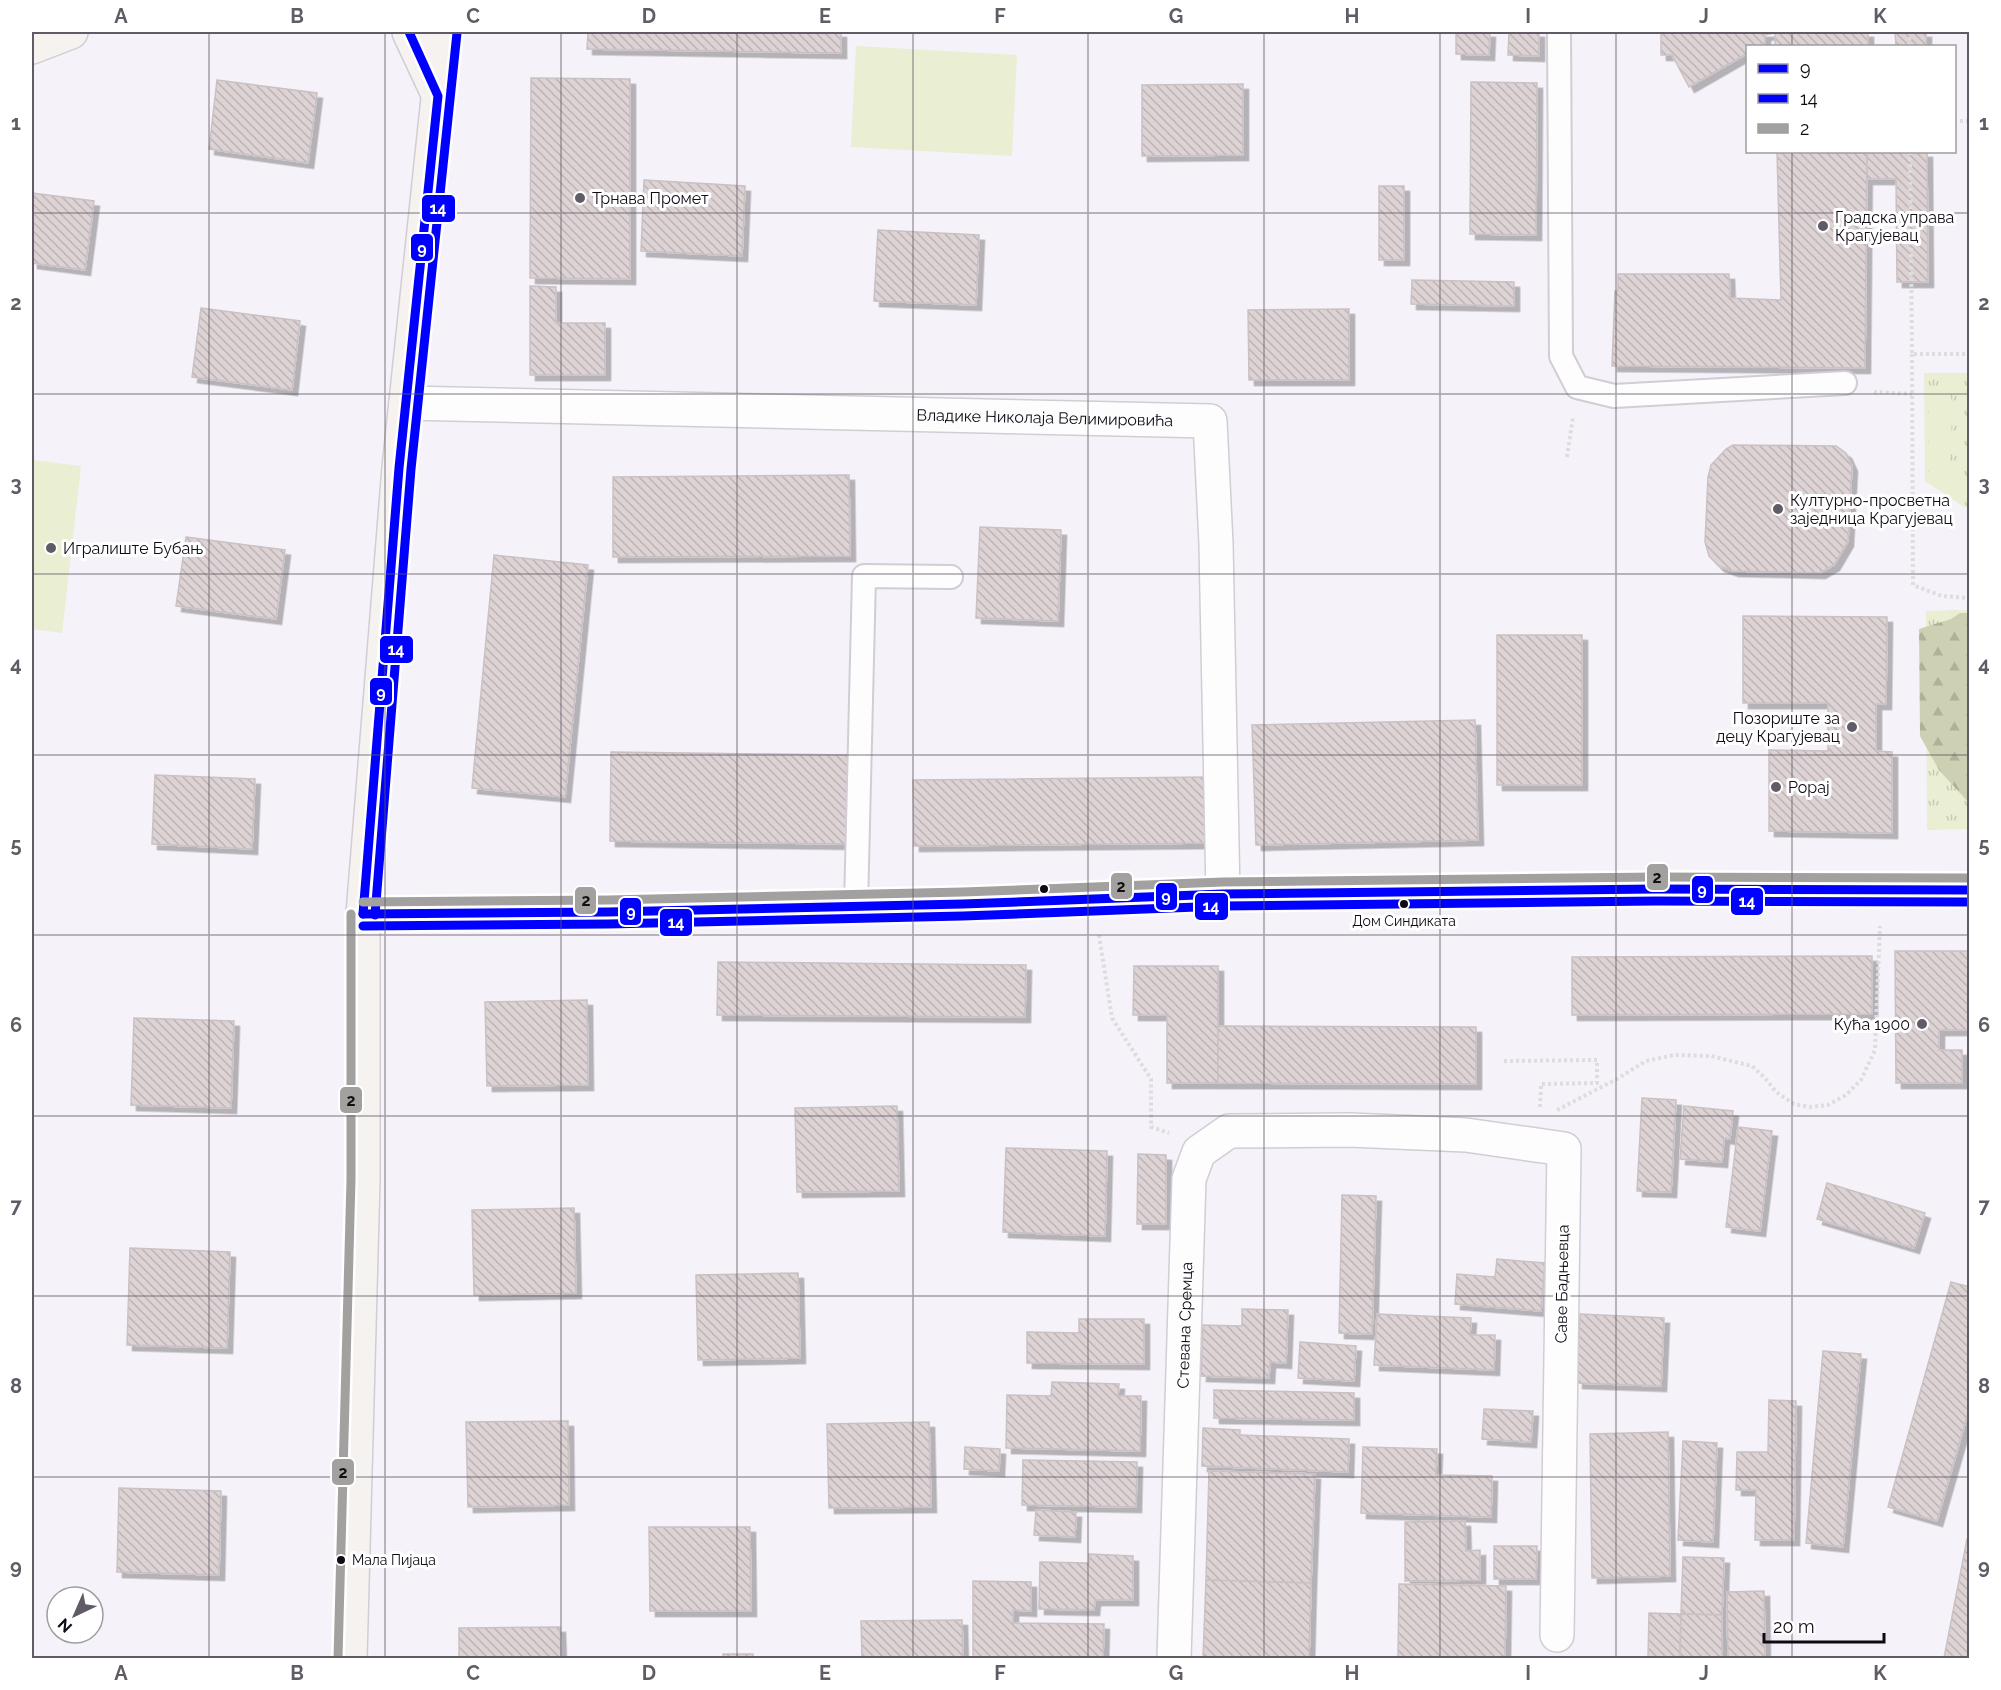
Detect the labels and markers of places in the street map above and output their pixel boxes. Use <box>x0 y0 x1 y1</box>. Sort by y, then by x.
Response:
place label: Трнава Промет <box>592 189 709 208</box>
marker: Трнава Промет <box>573 191 587 205</box>
place label: Градска управа Крагујевац <box>1835 208 1954 245</box>
marker: Градска управа Крагујевац <box>1816 219 1830 233</box>
place label: Културно-просветна заједница Крагујевац <box>1790 491 1953 528</box>
marker: Културно-просветна заједница Крагујевац <box>1771 502 1785 516</box>
place label: Игралиште Бубањ <box>63 539 203 558</box>
marker: Игралиште Бубањ <box>44 541 58 555</box>
place label: Позориште за децу Крагујевац <box>1716 709 1840 746</box>
marker: Позориште за децу Крагујевац <box>1845 720 1859 734</box>
place label: Popaj <box>1788 778 1830 797</box>
marker: Popaj <box>1769 780 1783 794</box>
unlabelled marker <box>1038 883 1050 895</box>
marker: Дом Синдиката <box>1398 898 1410 910</box>
place label: Дом Синдиката <box>1352 913 1456 929</box>
place label: Кућа 1900 <box>1834 1015 1910 1034</box>
marker: Кућа 1900 <box>1915 1017 1929 1031</box>
place label: Мала Пијаца <box>352 1552 436 1568</box>
marker: Мала Пијаца <box>335 1554 347 1566</box>

